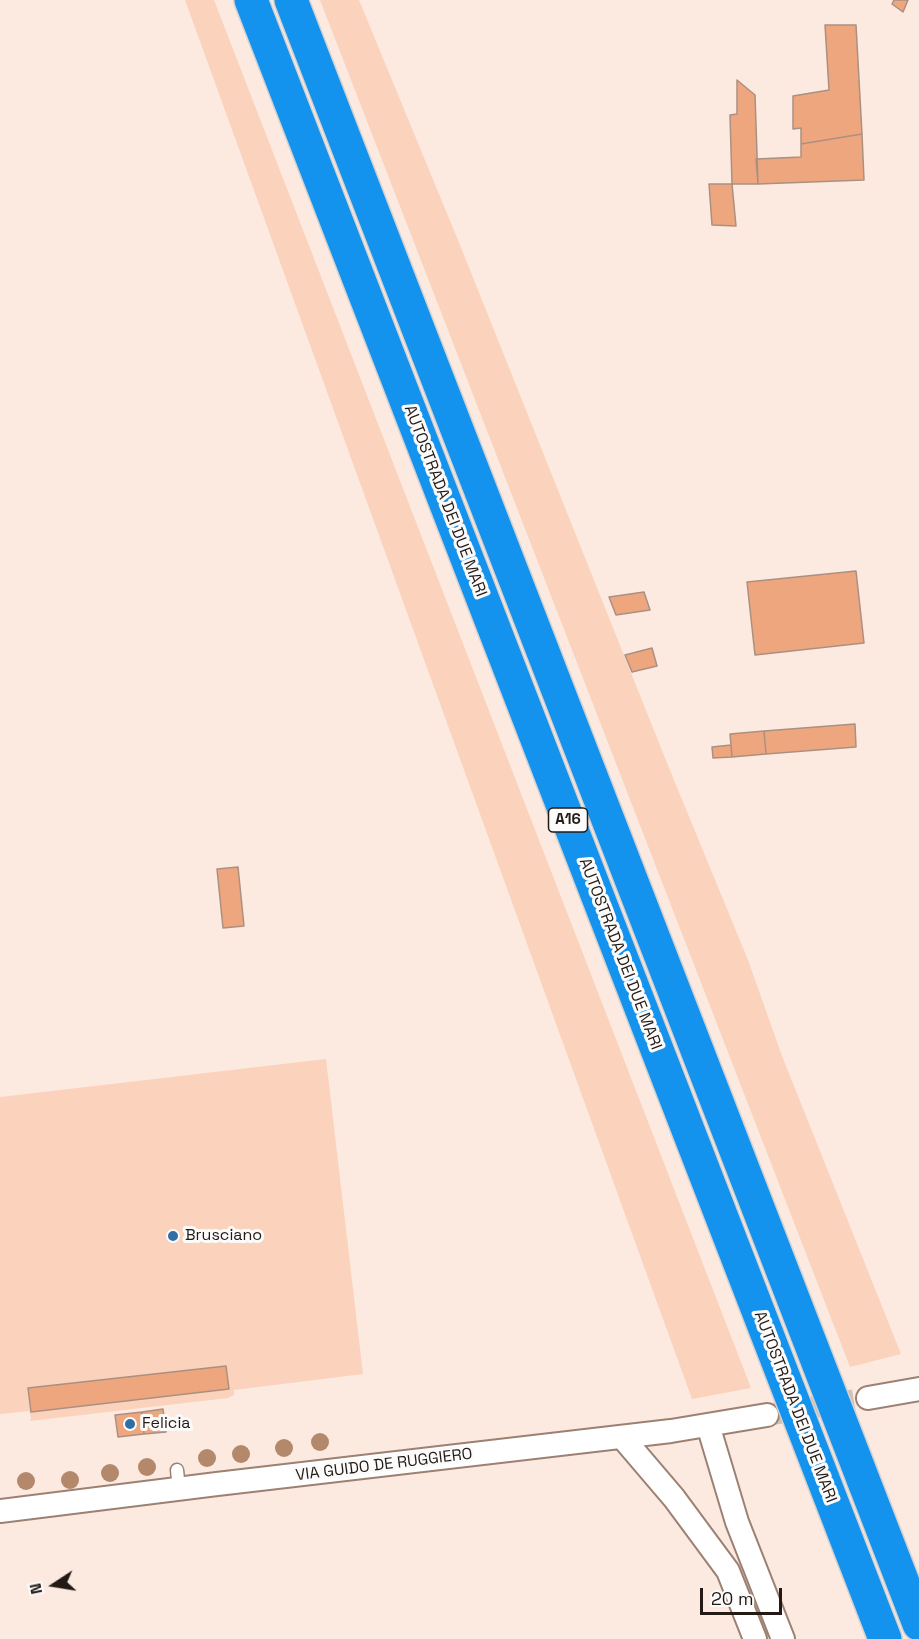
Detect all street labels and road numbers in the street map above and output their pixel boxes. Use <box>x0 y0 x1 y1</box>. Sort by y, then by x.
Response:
street label: AUTOSTRADA DEI DUE MARI <box>400 403 490 599</box>
road number: A16 <box>548 808 588 832</box>
street label: AUTOSTRADA DEI DUE MARI <box>575 856 665 1052</box>
street label: AUTOSTRADA DEI DUE MARI <box>750 1309 840 1505</box>
street label: VIA GUIDO DE RUGGIERO <box>295 1445 473 1485</box>

